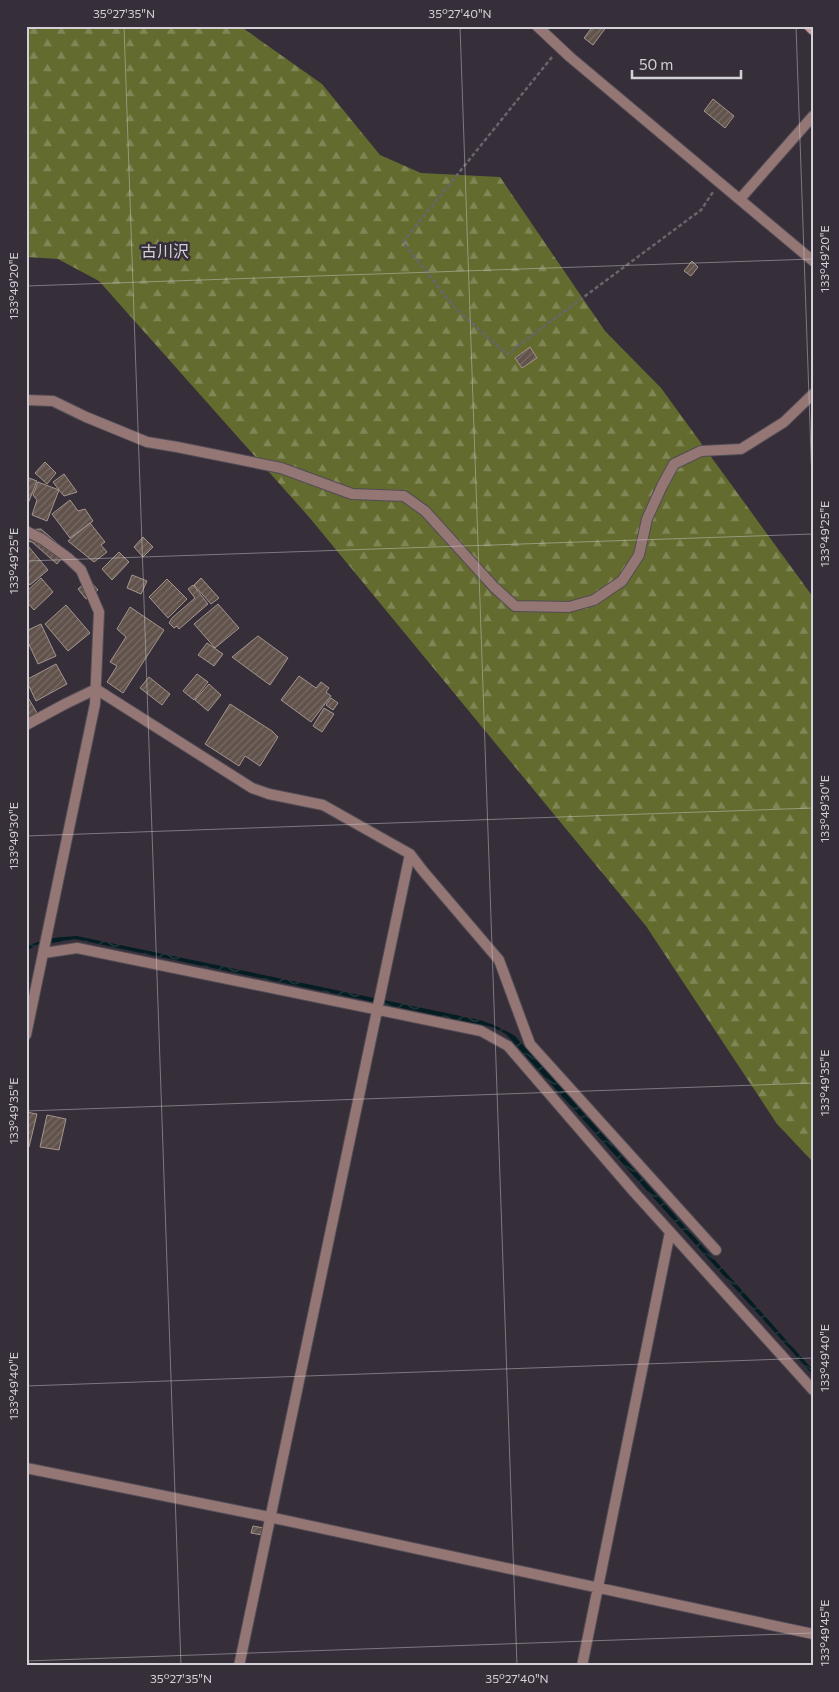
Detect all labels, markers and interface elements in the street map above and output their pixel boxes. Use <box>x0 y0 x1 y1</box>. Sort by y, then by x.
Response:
text: 35°27'35"N <box>93 6 155 20</box>
text: 35°27'40"N <box>428 6 492 20</box>
scale bar <box>632 48 740 80</box>
text: 50 m <box>639 55 673 73</box>
text: 133°49'20"E <box>817 225 831 293</box>
district label: 古川沢 <box>141 241 189 260</box>
text: 133°49'20"E <box>6 252 20 320</box>
text: 133°49'25"E <box>817 501 831 567</box>
text: 133°49'25"E <box>6 528 20 594</box>
text: 133°49'30"E <box>817 775 831 843</box>
text: 133°49'30"E <box>6 802 20 870</box>
text: 133°49'35"E <box>817 1050 831 1116</box>
text: 133°49'35"E <box>6 1078 20 1144</box>
text: 133°49'40"E <box>817 1324 831 1392</box>
text: 133°49'40"E <box>6 1352 20 1420</box>
text: 133°49'45"E <box>817 1600 831 1667</box>
text: 35°27'35"N <box>150 1671 212 1685</box>
text: 35°27'40"N <box>485 1671 549 1685</box>

